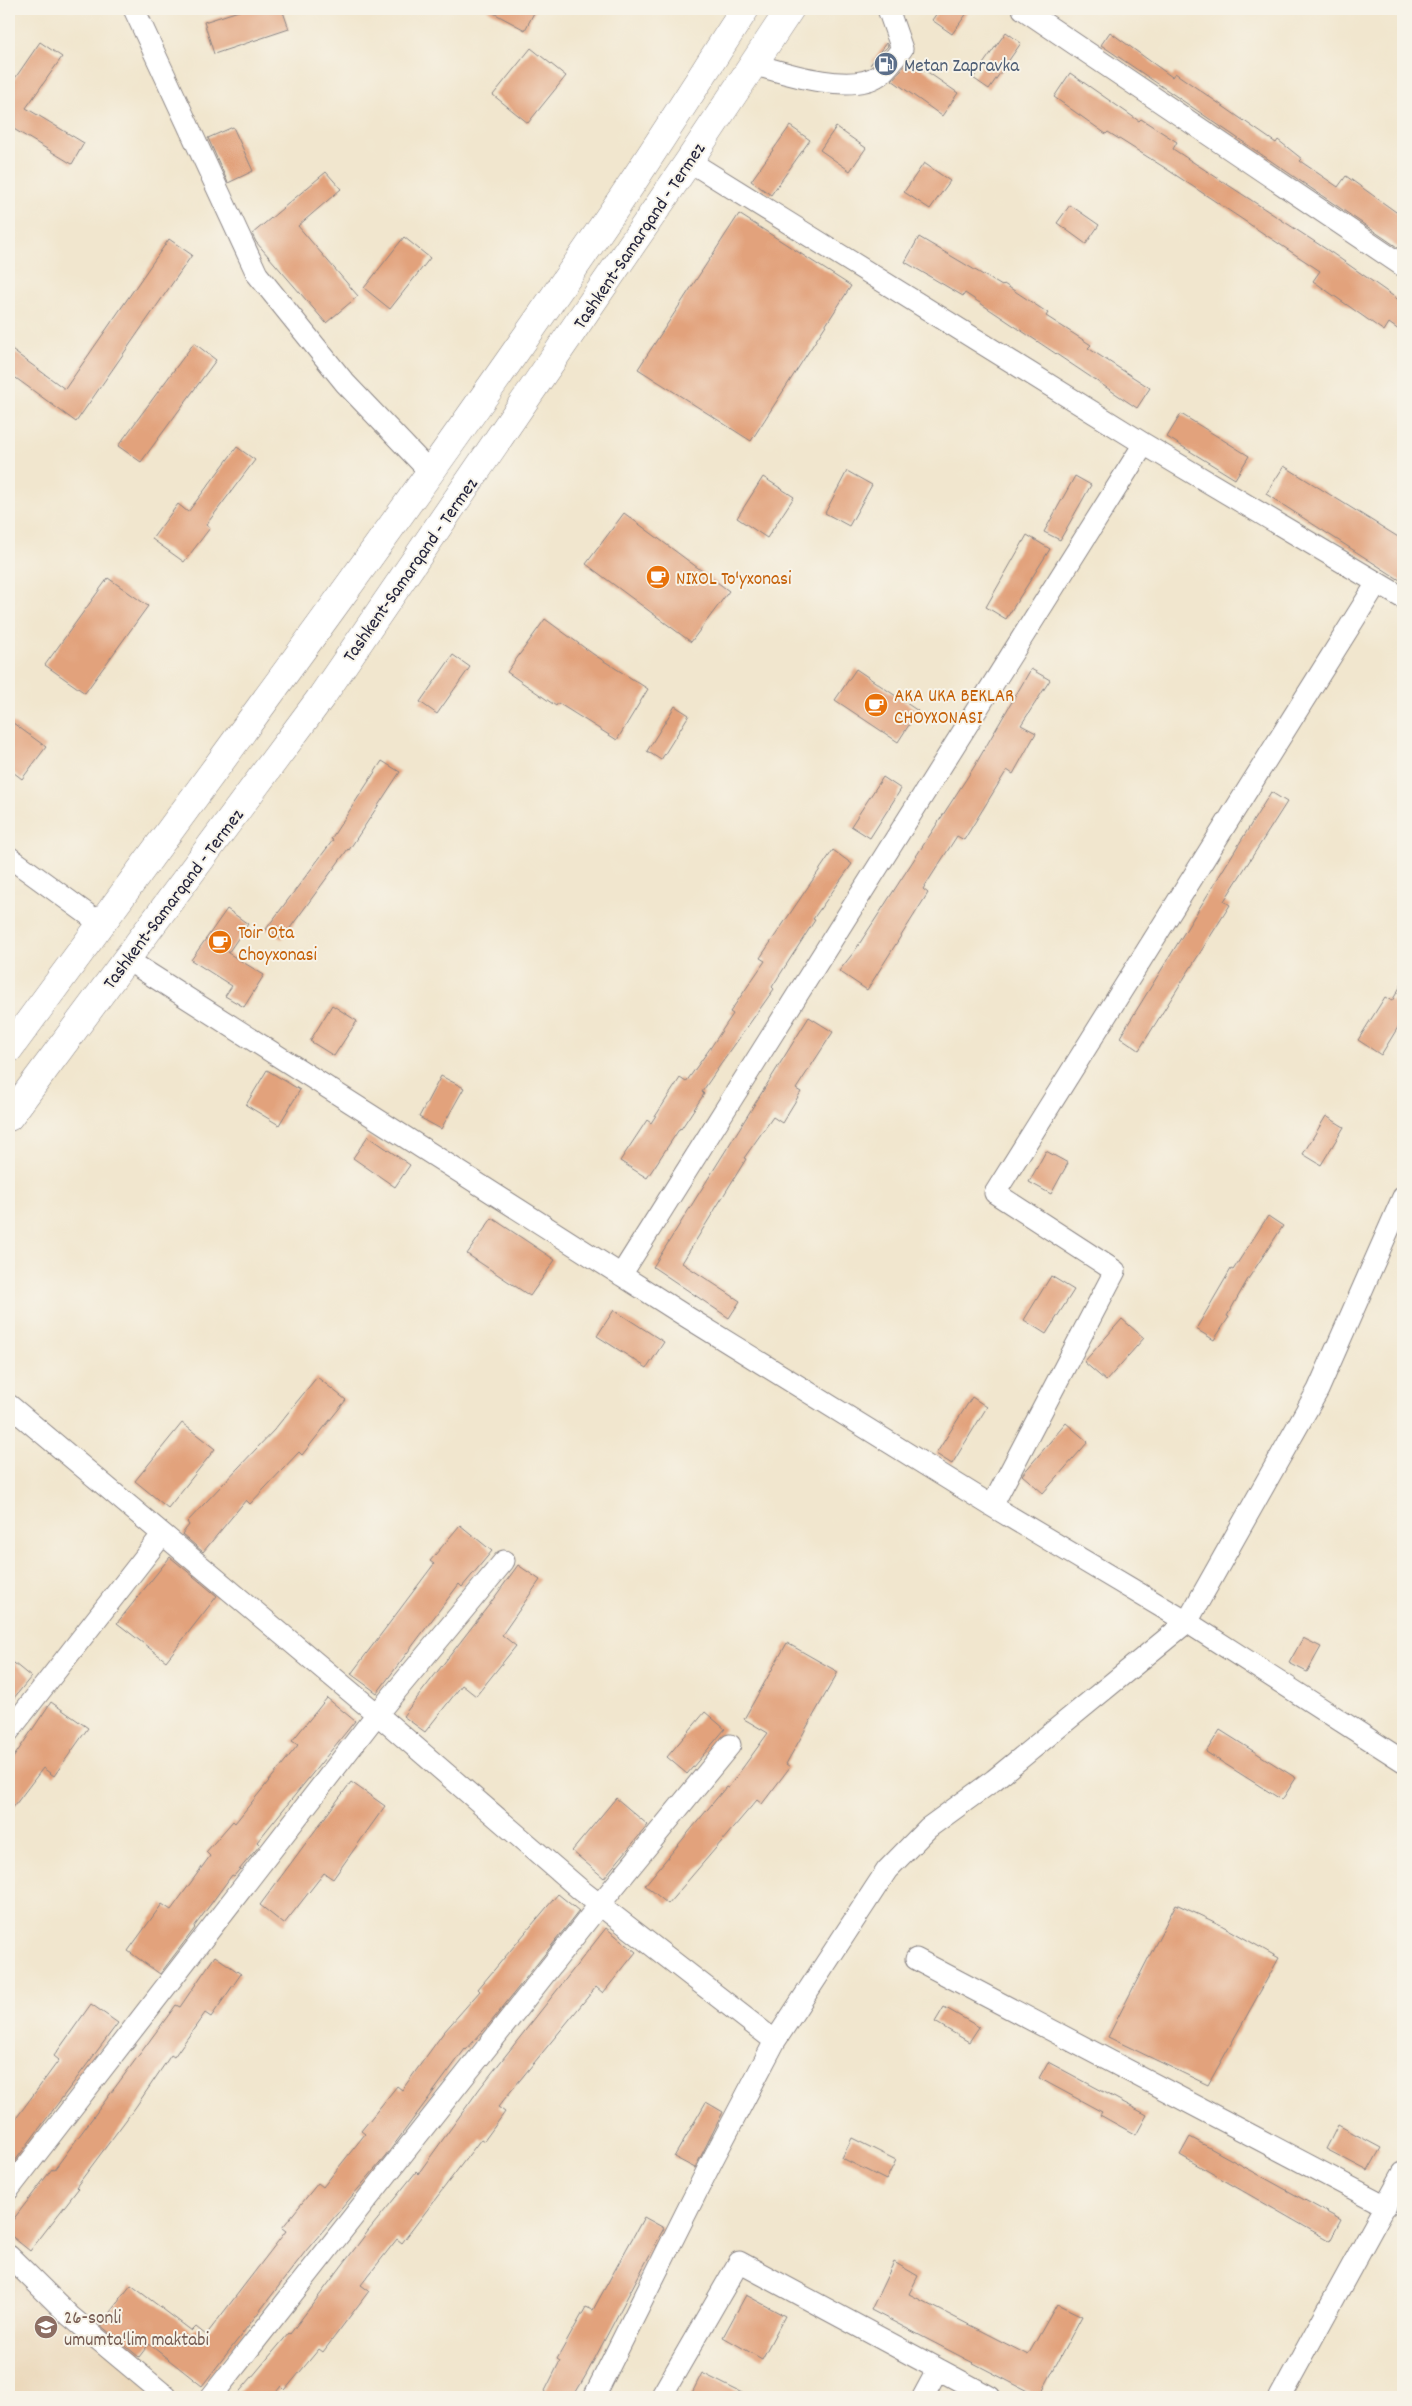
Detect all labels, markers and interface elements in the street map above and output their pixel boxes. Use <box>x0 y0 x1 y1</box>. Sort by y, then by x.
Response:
fuel station icon: Metan Zapravka <box>873 51 899 77</box>
place label: Metan Zapravka <box>904 54 1020 81</box>
street label: Tashkent-Samarqand - Termez <box>568 138 714 336</box>
street label: Tashkent-Samarqand - Termez <box>338 473 486 669</box>
cafe icon: NIXOL To'yxonasi <box>645 564 671 590</box>
place label: NIXOL To'yxonasi <box>676 567 792 594</box>
place label: AKA UKA BEKLAR CHOYXONASI <box>894 684 1014 733</box>
cafe icon: AKA UKA BEKLAR CHOYXONASI <box>863 692 889 718</box>
street label: Tashkent-Samarqand - Termez <box>98 804 252 996</box>
place label: Toir Ota Choyxonasi <box>238 921 317 970</box>
cafe icon: Toir Ota Choyxonasi <box>207 929 233 955</box>
place label: 26-sonli umumta'lim maktabi <box>64 2306 209 2355</box>
school or university icon: 26-sonli umumta'lim maktabi <box>33 2314 59 2340</box>

